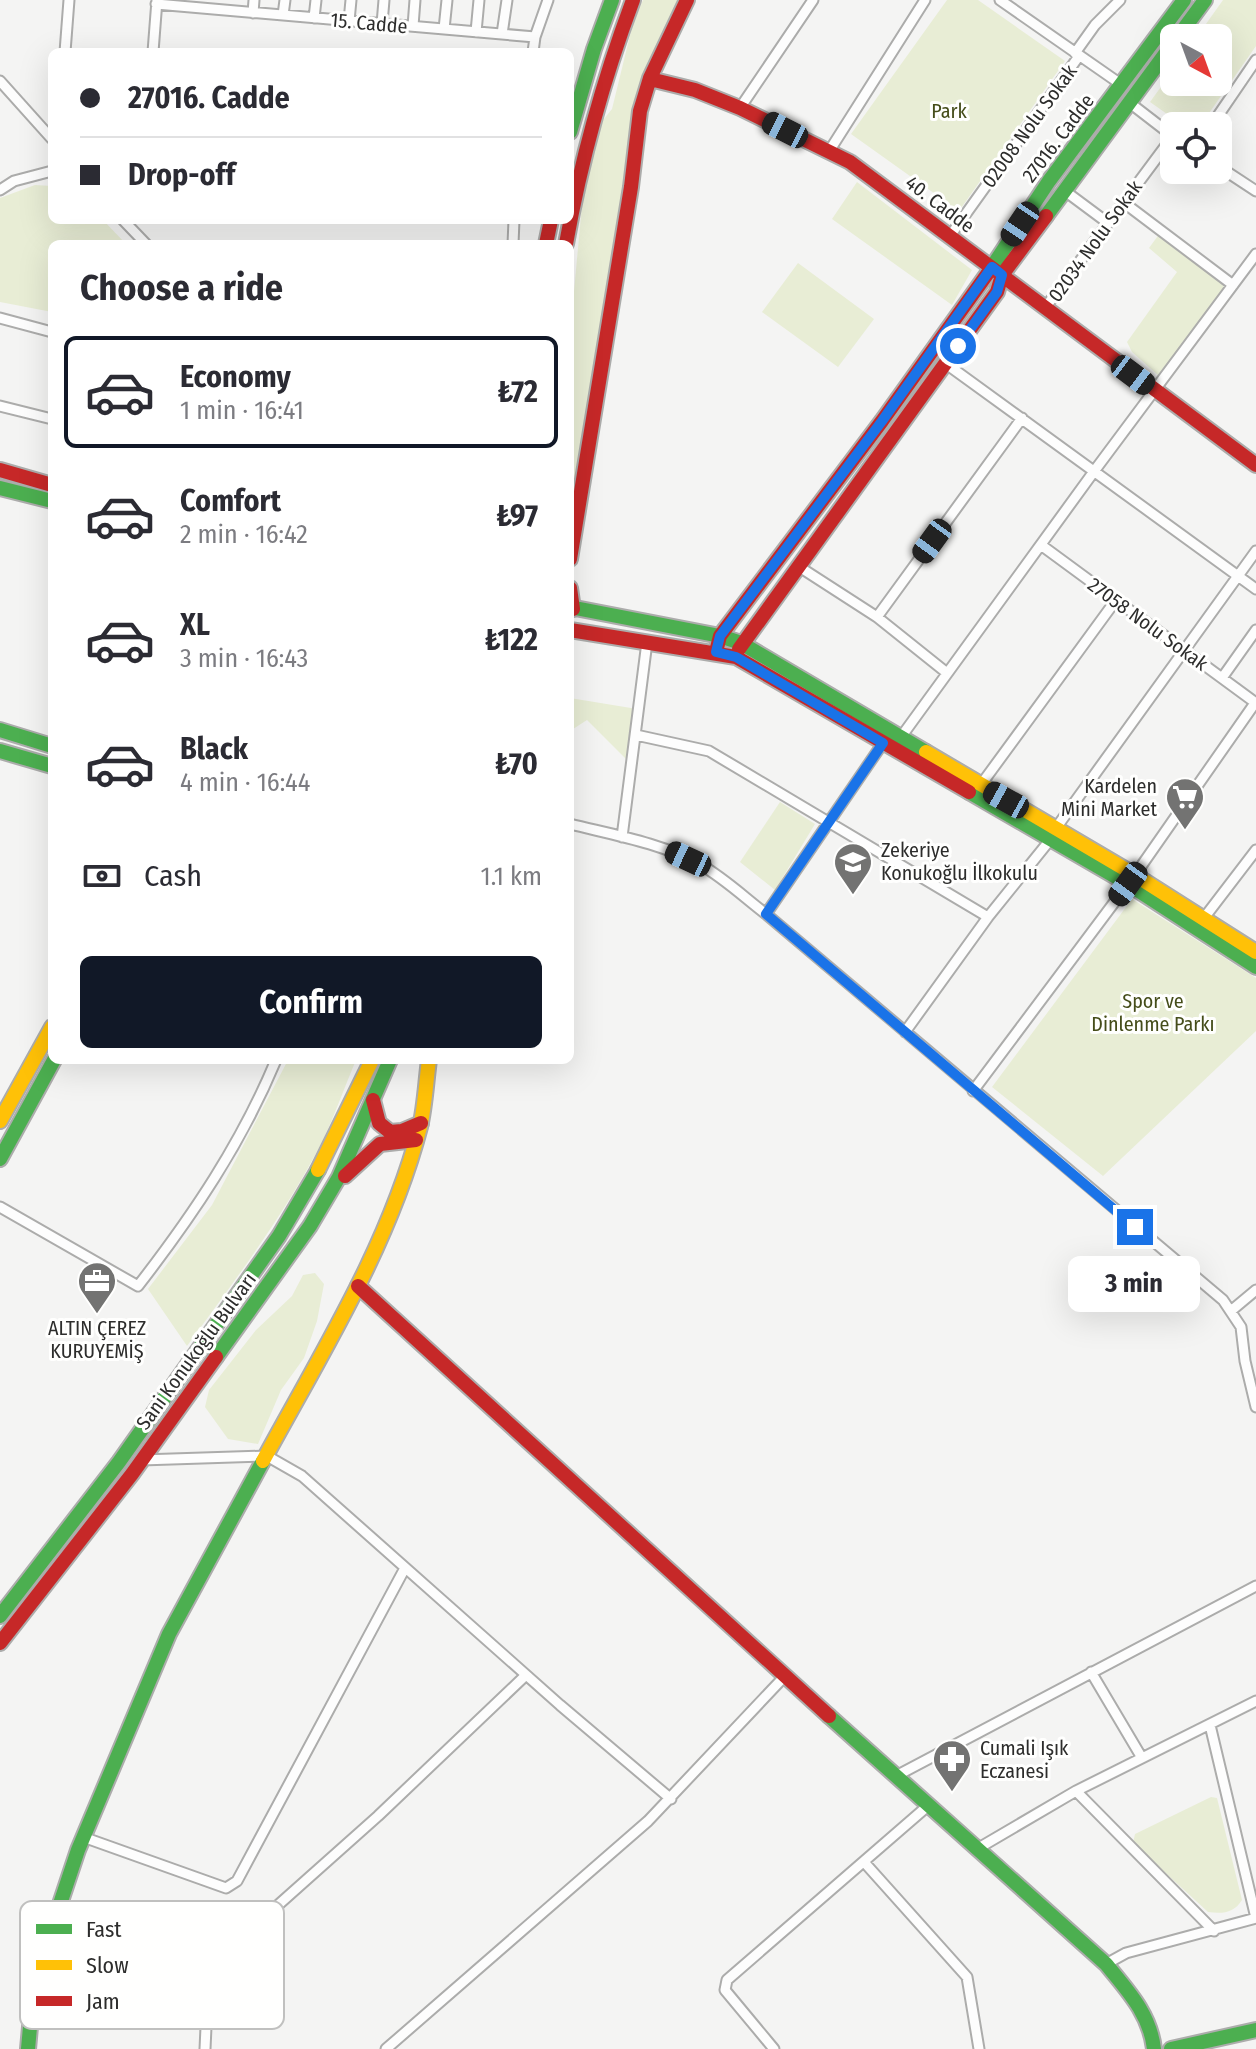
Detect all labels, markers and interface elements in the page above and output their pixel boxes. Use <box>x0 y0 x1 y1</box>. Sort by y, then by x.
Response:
street label: 15. Cadde <box>330 8 408 38</box>
north arrow <box>1160 24 1232 96</box>
map controls <box>1160 24 1232 184</box>
street label: 02008 Nolu Sokak <box>976 59 1082 192</box>
text: 27016. Cadde <box>128 80 290 116</box>
street label: 27016. Cadde <box>1017 89 1099 187</box>
park label: Park <box>931 99 967 123</box>
car <box>758 108 812 152</box>
button: locate <box>1160 112 1232 184</box>
text: Drop-off <box>128 157 235 193</box>
street label: 40. Cadde <box>901 170 979 238</box>
street label: 02034 Nolu Sokak <box>1043 175 1147 306</box>
car <box>997 197 1043 251</box>
text: Choose a ride <box>80 266 283 310</box>
route start <box>940 328 976 364</box>
car <box>1107 351 1159 399</box>
icon: car <box>84 356 156 428</box>
text: Economy <box>180 359 291 395</box>
text: ₺72 <box>497 374 538 410</box>
text: 1 min · 16:41 <box>180 395 304 426</box>
icon: car <box>84 480 156 552</box>
text: Comfort <box>180 483 281 519</box>
text: ₺97 <box>496 498 538 534</box>
car <box>908 515 956 567</box>
text: 2 min · 16:42 <box>180 519 308 550</box>
street label: 27058 Nolu Sokak <box>1083 572 1213 676</box>
icon: car <box>84 604 156 676</box>
text: XL <box>180 607 210 643</box>
text: ₺122 <box>484 622 538 658</box>
text: 3 min · 16:43 <box>180 643 308 674</box>
icon: car <box>84 728 156 800</box>
text: Black <box>180 731 248 767</box>
text: ₺70 <box>495 746 538 782</box>
text: 4 min · 16:44 <box>180 767 310 798</box>
place label: Kardelen Mini Market <box>1061 774 1157 821</box>
supermarket icon: Kardelen Mini Market <box>1164 776 1206 831</box>
car <box>979 778 1033 822</box>
car <box>661 838 715 880</box>
place label: Zekeriye Konukoğlu İlkokulu <box>881 838 1038 885</box>
school or university icon: Zekeriye Konukoğlu İlkokulu <box>832 841 874 896</box>
icon: cash <box>80 854 124 898</box>
text: Cash <box>144 858 202 894</box>
car <box>1104 858 1152 910</box>
text: 1.1 km <box>481 861 542 892</box>
button: Confirm <box>80 956 542 1048</box>
park label: Spor ve Dinlenme Parkı <box>1091 989 1215 1036</box>
route end <box>1117 1209 1153 1245</box>
callout: 3 min <box>1069 1255 1201 1311</box>
office icon: ALTIN ÇEREZ KURUYEMİŞ <box>76 1260 118 1315</box>
street label: Sani Konukoğlu Bulvarı <box>131 1268 261 1434</box>
text: 3 min <box>1105 1268 1163 1299</box>
place label: ALTIN ÇEREZ KURUYEMİŞ <box>48 1316 146 1364</box>
place label: Cumali Işık Eczanesi <box>980 1736 1069 1783</box>
pharmacy icon: Cumali Işık Eczanesi <box>931 1738 973 1793</box>
legend <box>20 1901 284 2029</box>
text: Fast <box>86 1916 122 1943</box>
text: Slow <box>86 1952 129 1979</box>
text: Jam <box>86 1988 120 2015</box>

